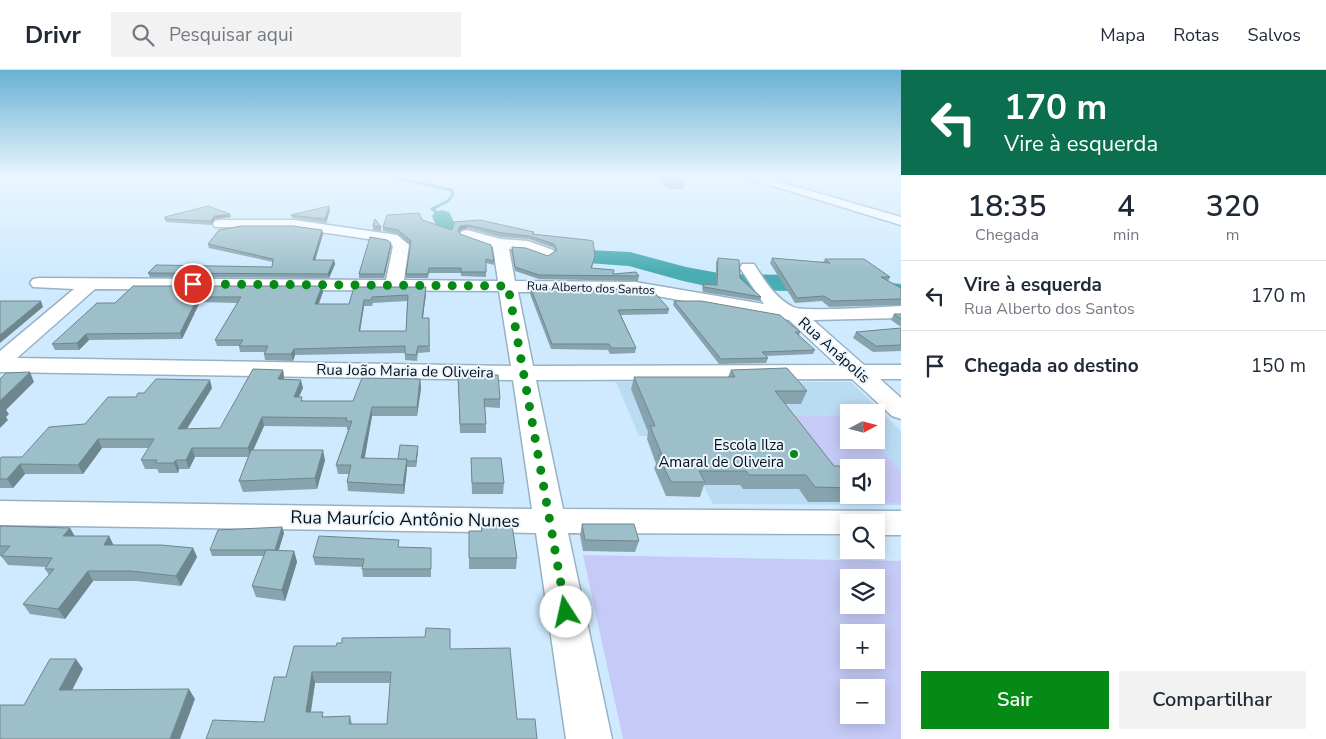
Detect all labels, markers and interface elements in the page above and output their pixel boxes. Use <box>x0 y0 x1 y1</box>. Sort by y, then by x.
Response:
search box <box>111 12 461 57</box>
text: Drivr <box>25 19 81 51</box>
icon: search <box>129 21 157 49</box>
text: Pesquisar aqui <box>169 22 293 48</box>
text: Mapa <box>1100 23 1145 47</box>
text: Rotas <box>1173 23 1219 47</box>
text: Salvos <box>1247 23 1301 47</box>
text: 170 m <box>1004 84 1107 131</box>
icon: left <box>921 90 986 155</box>
text: Vire à esquerda <box>1004 129 1158 159</box>
text: 18:35 <box>967 186 1046 227</box>
text: 4 <box>1117 186 1135 227</box>
text: 320 <box>1206 186 1260 227</box>
text: Chegada <box>975 224 1039 246</box>
text: min <box>1113 224 1139 246</box>
text: m <box>1226 224 1240 246</box>
pin <box>172 263 214 305</box>
icon: arrive <box>179 270 207 298</box>
text: Vire à esquerda <box>964 272 1102 298</box>
street label: Rua Alberto dos Santos <box>527 278 655 298</box>
icon: left <box>921 282 949 310</box>
text: 170 m <box>1251 283 1306 309</box>
text: Rua Alberto dos Santos <box>964 298 1135 320</box>
street label: Rua Anápolis <box>794 312 874 388</box>
icon: arrive <box>921 352 949 380</box>
text: Chegada ao destino <box>964 353 1139 379</box>
text: 150 m <box>1251 353 1306 379</box>
street label: Rua João Maria de Oliveira <box>316 359 494 383</box>
north arrow <box>840 404 885 449</box>
map controls <box>840 404 885 724</box>
place label: Escola Ilza Amaral de Oliveira <box>658 435 784 472</box>
marker: Escola Ilza Amaral de Oliveira <box>788 448 800 460</box>
button: sound <box>840 459 885 504</box>
street label: Rua Maurício Antônio Nunes <box>290 505 520 533</box>
button: search <box>840 514 885 559</box>
button: layers <box>840 569 885 614</box>
position arrow <box>539 585 591 637</box>
button: + <box>840 624 885 669</box>
button: Sair <box>921 671 1109 729</box>
button: Compartilhar <box>1119 671 1306 729</box>
button: − <box>840 679 885 724</box>

